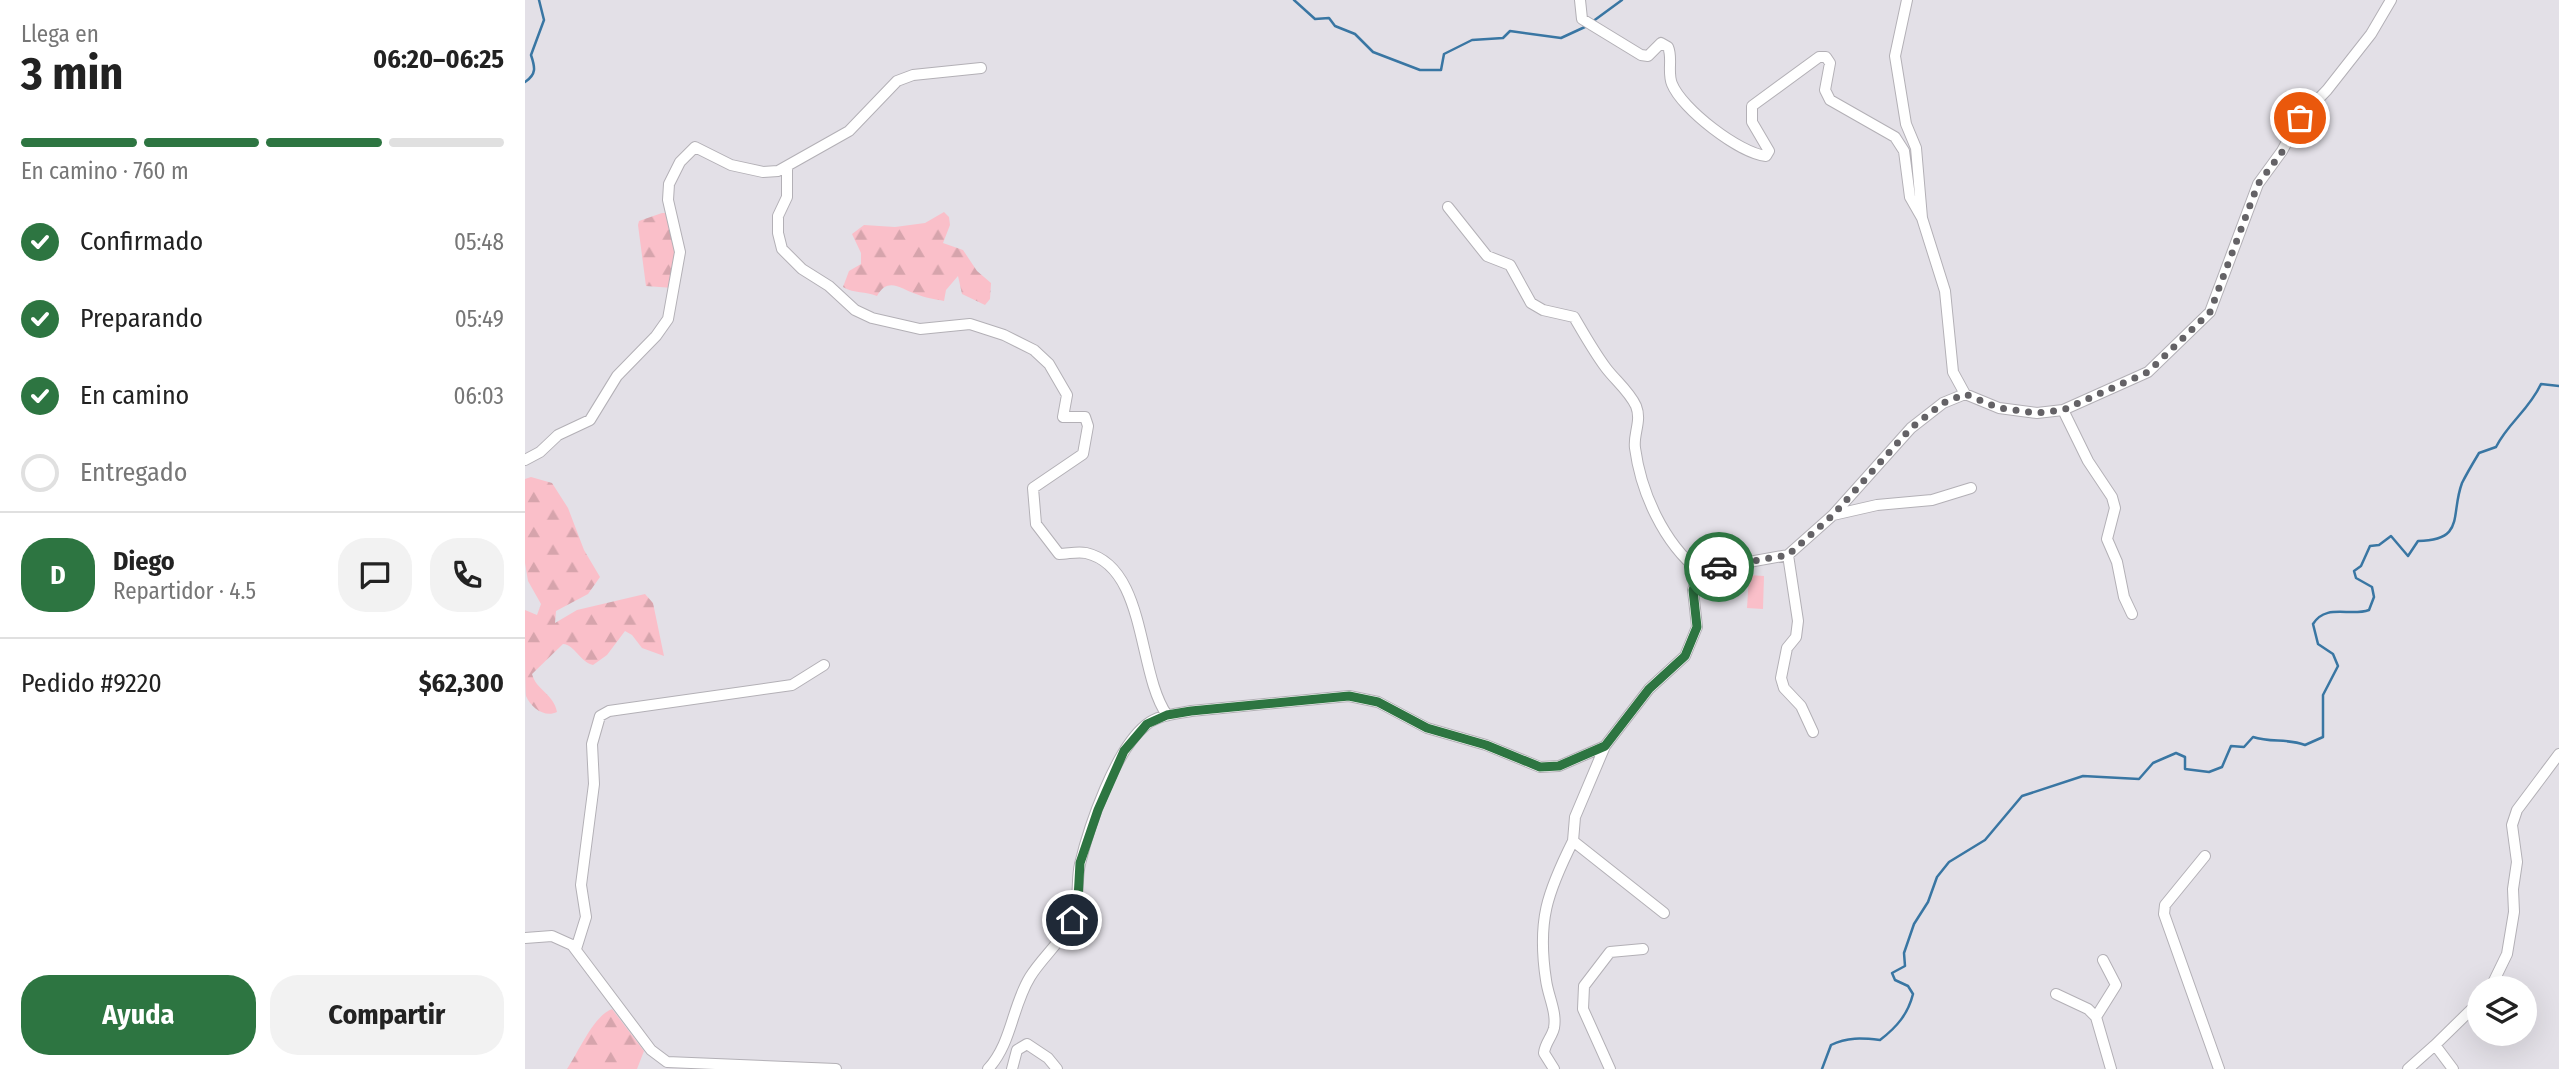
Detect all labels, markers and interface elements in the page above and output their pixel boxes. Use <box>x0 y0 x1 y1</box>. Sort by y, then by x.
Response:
text: Llega en <box>21 20 99 48</box>
text: 06:20–06:25 <box>373 44 504 75</box>
text: 3 min <box>21 46 123 101</box>
pin <box>2270 88 2330 148</box>
icon: bag <box>2281 99 2319 137</box>
text: En camino · 760 m <box>21 157 189 185</box>
icon: check <box>21 223 59 261</box>
text: Confirmado <box>80 226 203 257</box>
text: 05:48 <box>454 228 504 256</box>
icon: check <box>21 300 59 338</box>
text: Preparando <box>80 303 203 334</box>
text: 05:49 <box>455 305 504 333</box>
icon: check <box>21 377 59 415</box>
text: En camino <box>80 380 189 411</box>
text: 06:03 <box>454 382 504 410</box>
text: Entregado <box>80 457 187 488</box>
courier <box>1684 532 1754 602</box>
button: chat <box>338 538 412 612</box>
button: phone <box>430 538 504 612</box>
text: Diego <box>113 546 175 577</box>
icon: car <box>1700 548 1738 586</box>
text: D <box>50 560 66 591</box>
text: Repartidor · 4.5 <box>113 577 256 605</box>
text: Pedido #9220 <box>21 668 162 699</box>
text: $62,300 <box>419 668 504 699</box>
pin <box>1042 890 1102 950</box>
icon: home <box>1053 901 1091 939</box>
button: Ayuda <box>21 975 256 1055</box>
button: Compartir <box>270 975 504 1055</box>
map controls <box>2467 976 2537 1046</box>
button: layers <box>2467 976 2537 1046</box>

